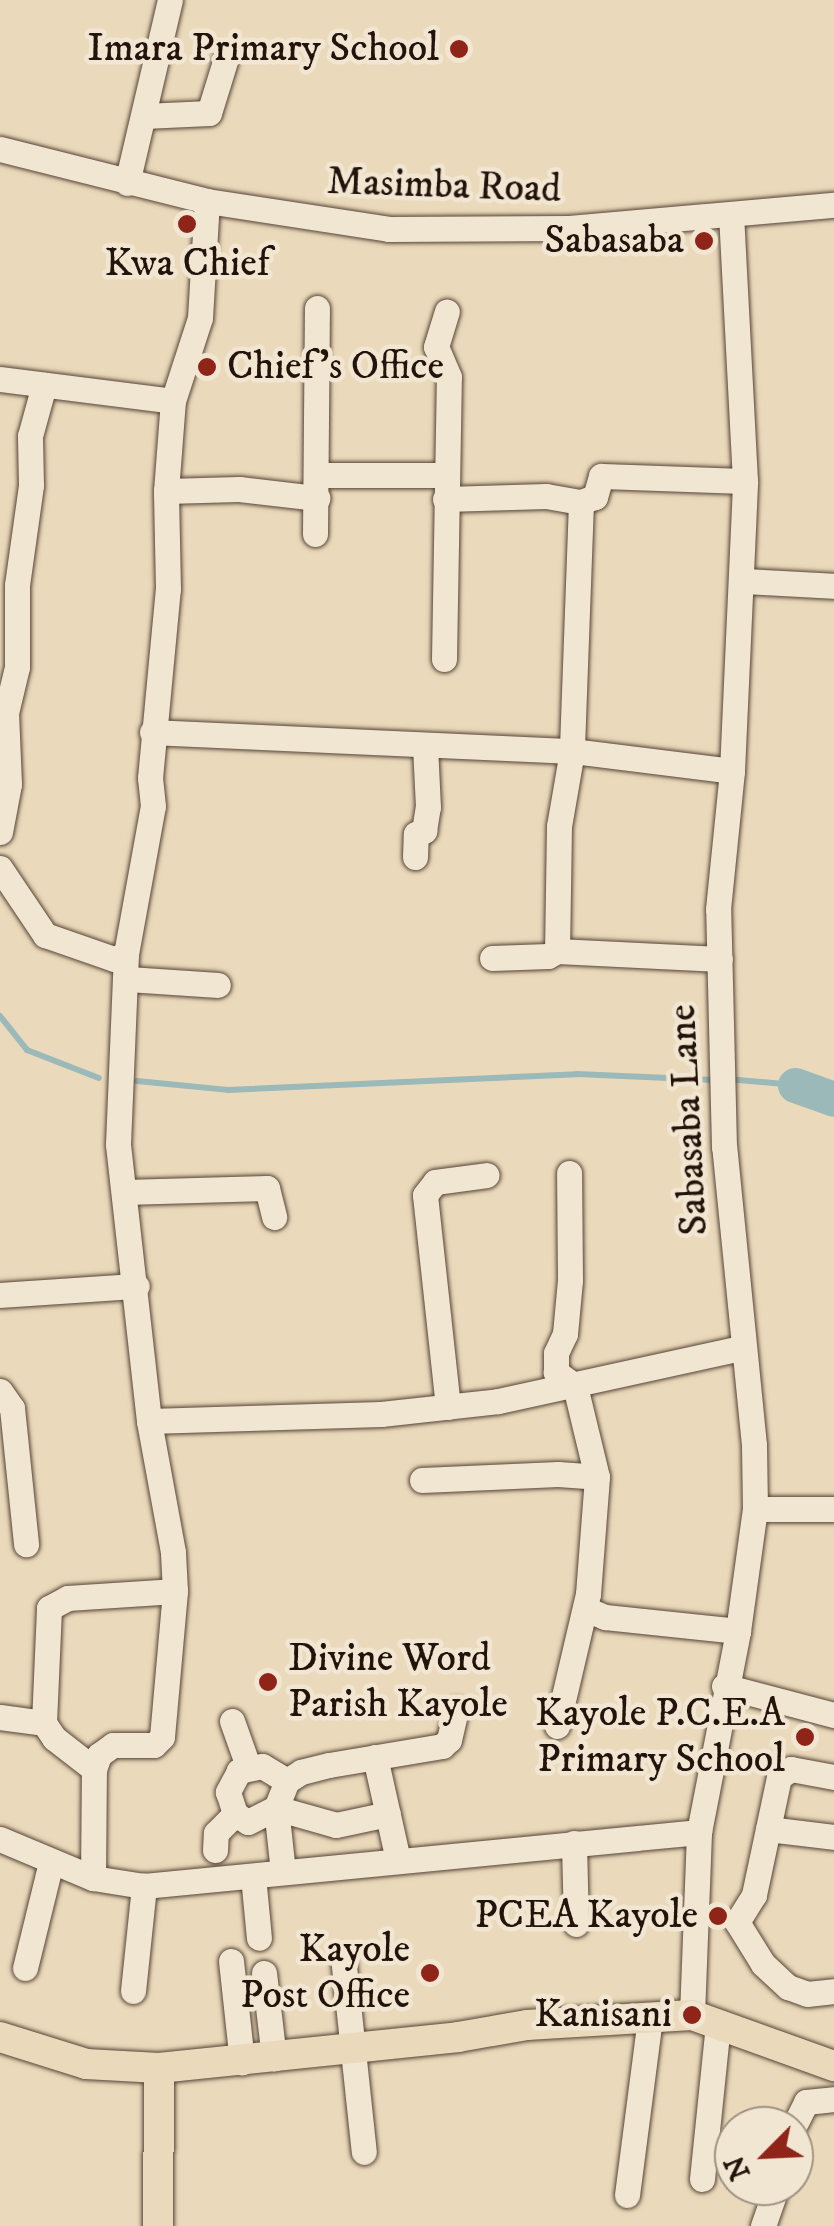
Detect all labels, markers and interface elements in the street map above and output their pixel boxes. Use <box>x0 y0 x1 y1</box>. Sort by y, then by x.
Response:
place label: Imara Primary School <box>87 25 439 73</box>
marker: Imara Primary School <box>448 38 470 60</box>
street label: Masimba Road <box>326 158 562 214</box>
marker: Kwa Chief <box>176 213 198 235</box>
place label: Sabasaba <box>544 217 684 265</box>
marker: Sabasaba <box>693 230 715 252</box>
place label: Kwa Chief <box>104 240 270 288</box>
place label: Chief's Office <box>227 343 444 391</box>
marker: Chief's Office <box>196 356 218 378</box>
street label: Sabasaba Lane <box>659 1003 719 1237</box>
place label: Divine Word Parish Kayole <box>288 1635 508 1729</box>
marker: Divine Word Parish Kayole <box>257 1671 279 1693</box>
place label: Kayole P.C.E.A Primary School <box>535 1690 785 1784</box>
marker: Kayole P.C.E.A Primary School <box>794 1726 816 1748</box>
place label: PCEA Kayole <box>474 1892 698 1940</box>
marker: PCEA Kayole <box>707 1905 729 1927</box>
place label: Kayole Post Office <box>240 1926 410 2020</box>
marker: Kayole Post Office <box>419 1962 441 1984</box>
place label: Kanisani <box>534 1991 672 2039</box>
marker: Kanisani <box>681 2004 703 2026</box>
north arrow <box>714 2106 814 2206</box>
text: N <box>717 2150 759 2185</box>

